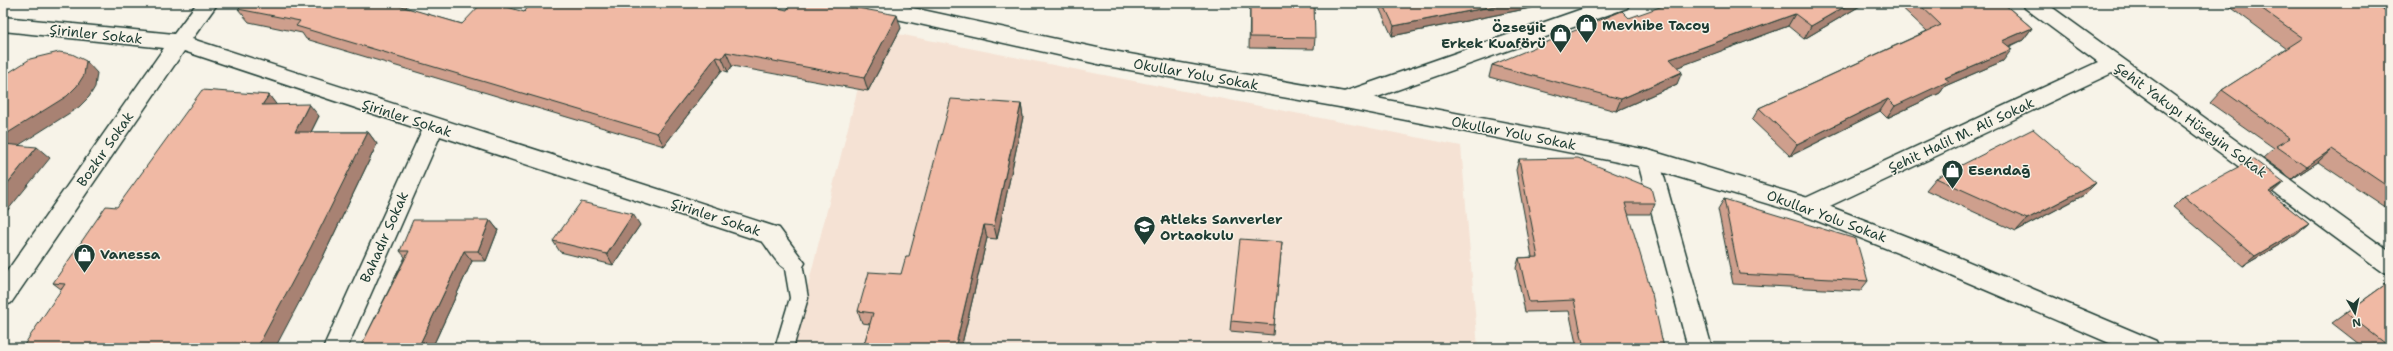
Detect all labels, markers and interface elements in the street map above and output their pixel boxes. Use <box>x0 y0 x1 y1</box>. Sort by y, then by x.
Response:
shop icon: Mevhibe Tacoy <box>1573 12 1599 45</box>
place label: Mevhibe Tacoy <box>1602 16 1710 34</box>
place label: Özseyit Erkek Kuaförü <box>1441 18 1546 52</box>
street label: Şirinler Sokak <box>49 20 143 48</box>
shop icon: Özseyit Erkek Kuaförü <box>1548 22 1574 55</box>
street label: Okullar Yolu Sokak <box>1132 54 1260 94</box>
street label: Şehit Yakupı Hüseyin Sokak <box>2111 59 2271 181</box>
street label: Şehit Halil M. Ali Sokak <box>1885 93 2037 177</box>
street label: Şirinler Sokak <box>360 95 454 141</box>
street label: Bozkır Sokak <box>73 108 137 190</box>
street label: Okullar Yolu Sokak <box>1450 112 1578 154</box>
shop icon: Esendağ <box>1940 157 1966 190</box>
place label: Esendağ <box>1968 161 2030 179</box>
street label: Okullar Yolu Sokak <box>1764 186 1890 246</box>
street label: Bahadır Sokak <box>356 189 412 285</box>
street label: Şirinler Sokak <box>669 194 763 240</box>
place label: Atleks Sanverler Ortaokulu <box>1160 210 1283 244</box>
school or university icon: Atleks Sanverler Ortaokulu <box>1131 214 1157 247</box>
shop icon: Vanessa <box>72 241 98 274</box>
place label: Vanessa <box>100 245 161 263</box>
north arrow <box>2335 293 2375 333</box>
text: N <box>2351 314 2362 331</box>

